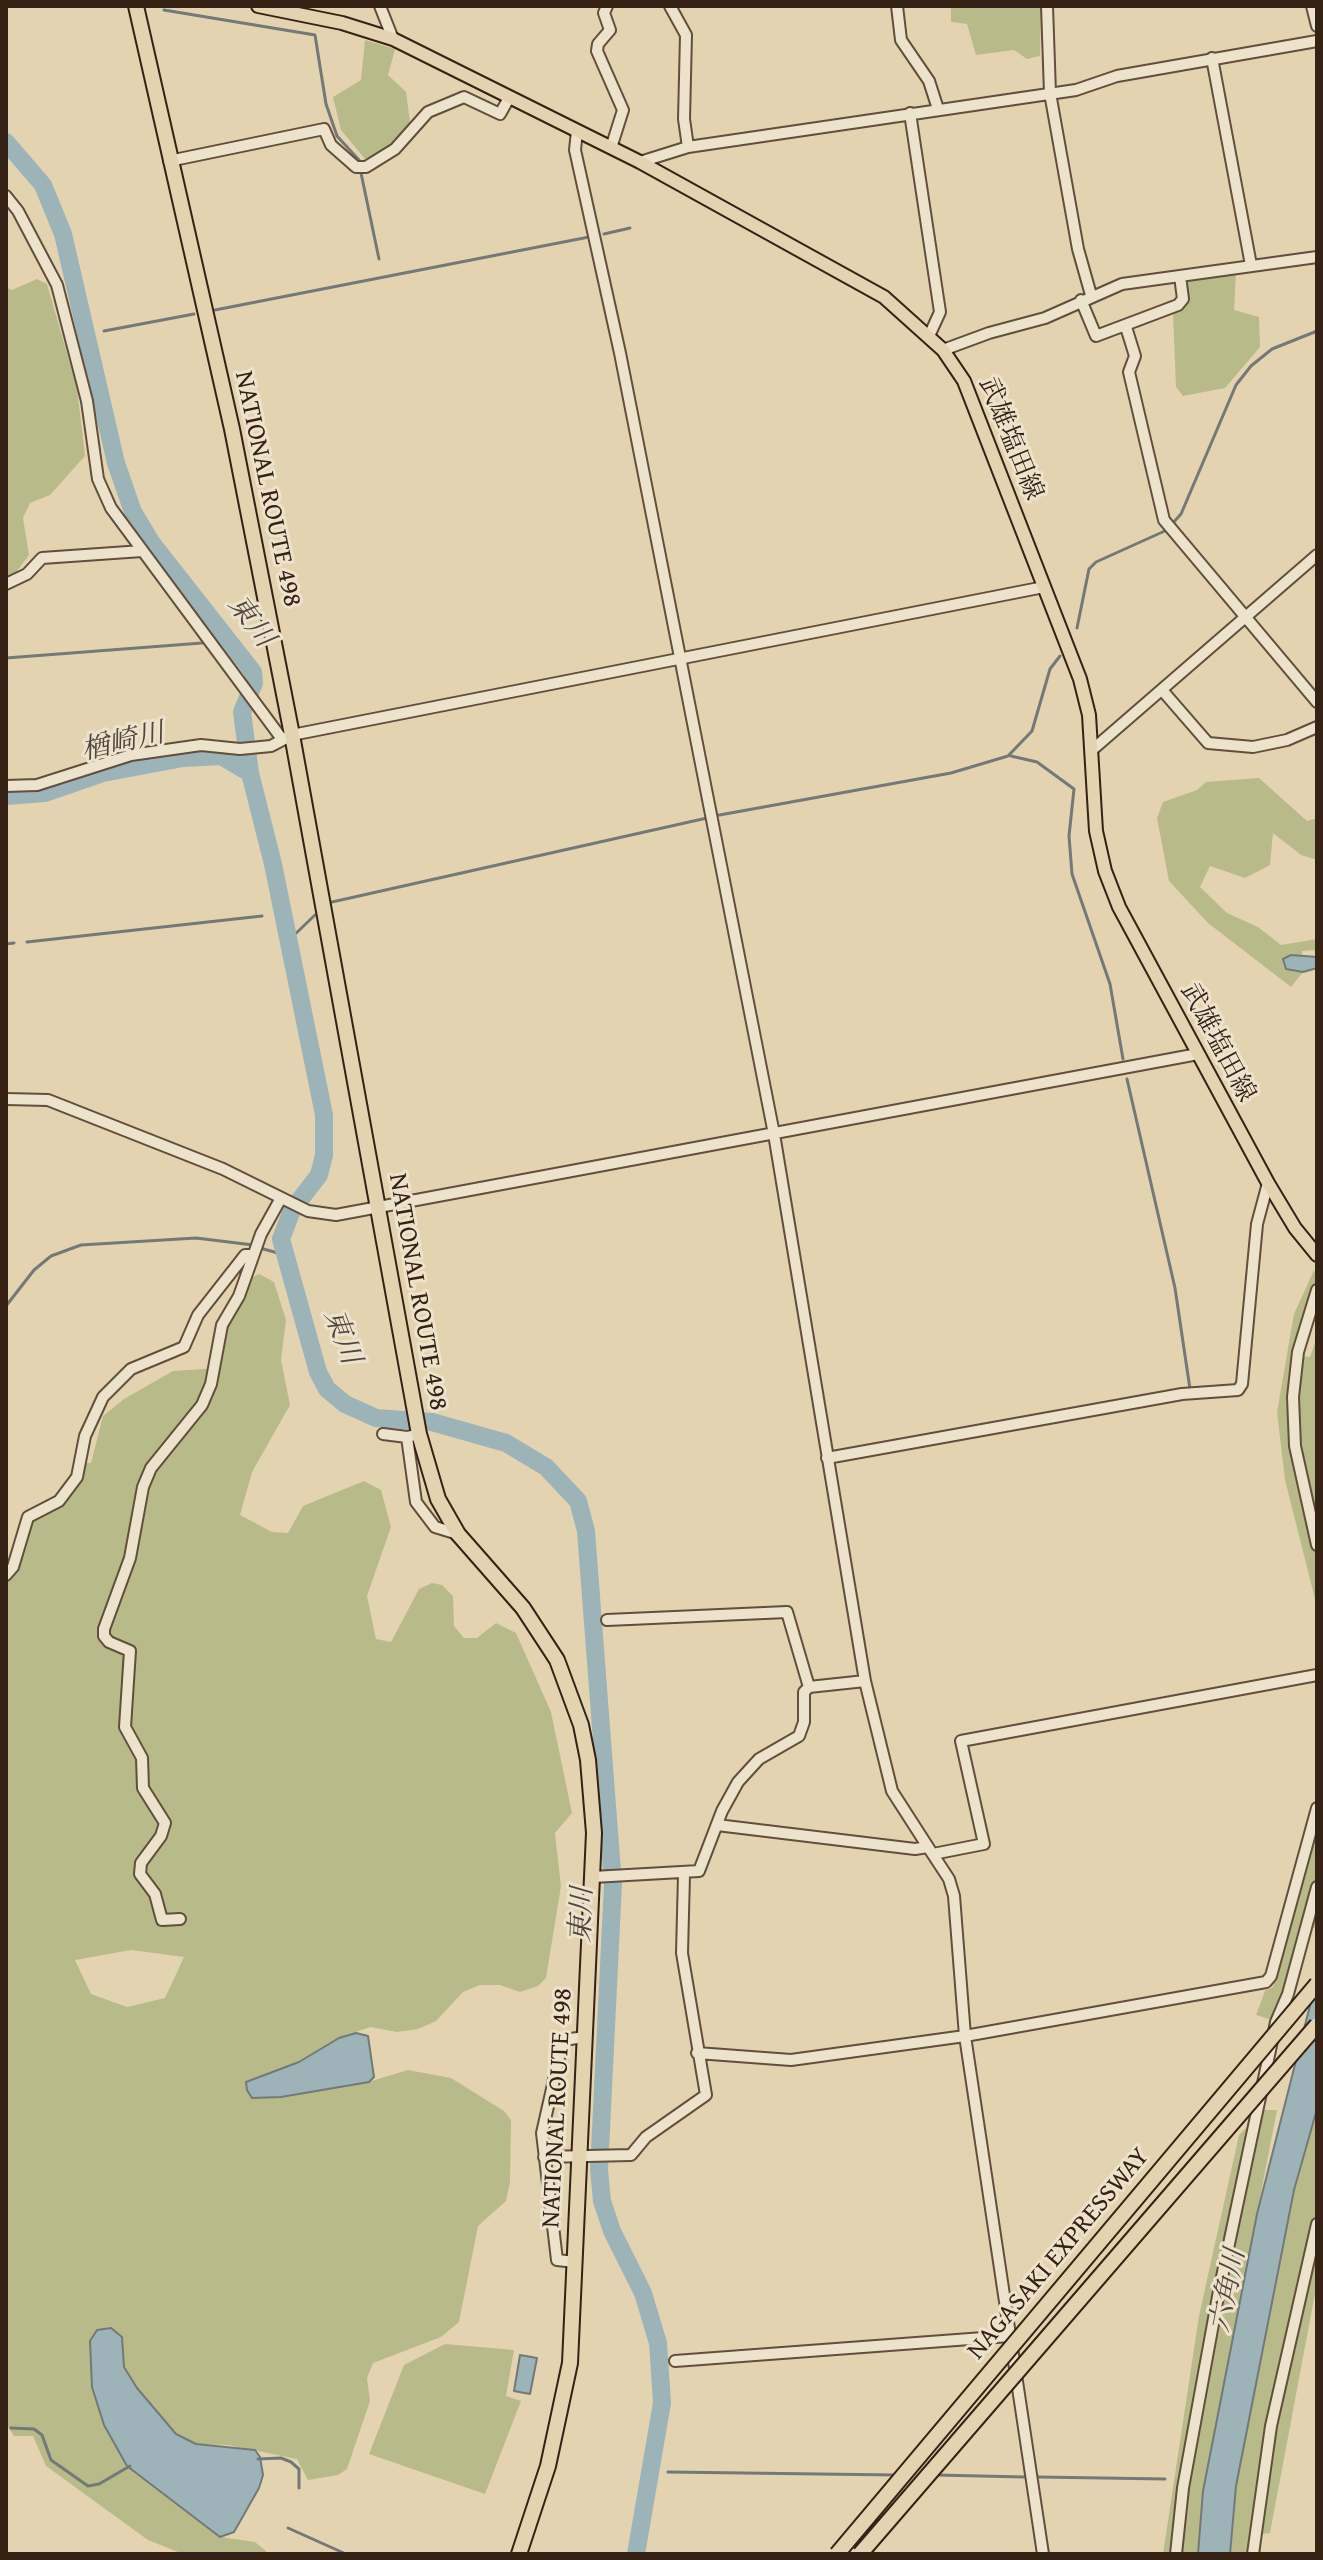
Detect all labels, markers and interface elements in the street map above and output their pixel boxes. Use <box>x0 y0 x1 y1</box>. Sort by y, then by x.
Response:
street label: NATIONAL ROUTE 498 <box>227 368 307 610</box>
street label: 武雄塩田線 <box>971 373 1049 505</box>
water label: 東川 <box>220 590 280 654</box>
water label: 楢崎川 <box>78 717 168 769</box>
street label: 武雄塩田線 <box>1173 978 1261 1108</box>
street label: NATIONAL ROUTE 498 <box>381 1171 453 1413</box>
water label: 東川 <box>315 1305 367 1369</box>
water label: 東川 <box>565 1886 601 1944</box>
street label: NATIONAL ROUTE 498 <box>536 1987 580 2229</box>
street label: NAGASAKI EXPRESSWAY <box>961 2142 1157 2366</box>
water label: 六角川 <box>1204 2247 1254 2335</box>

